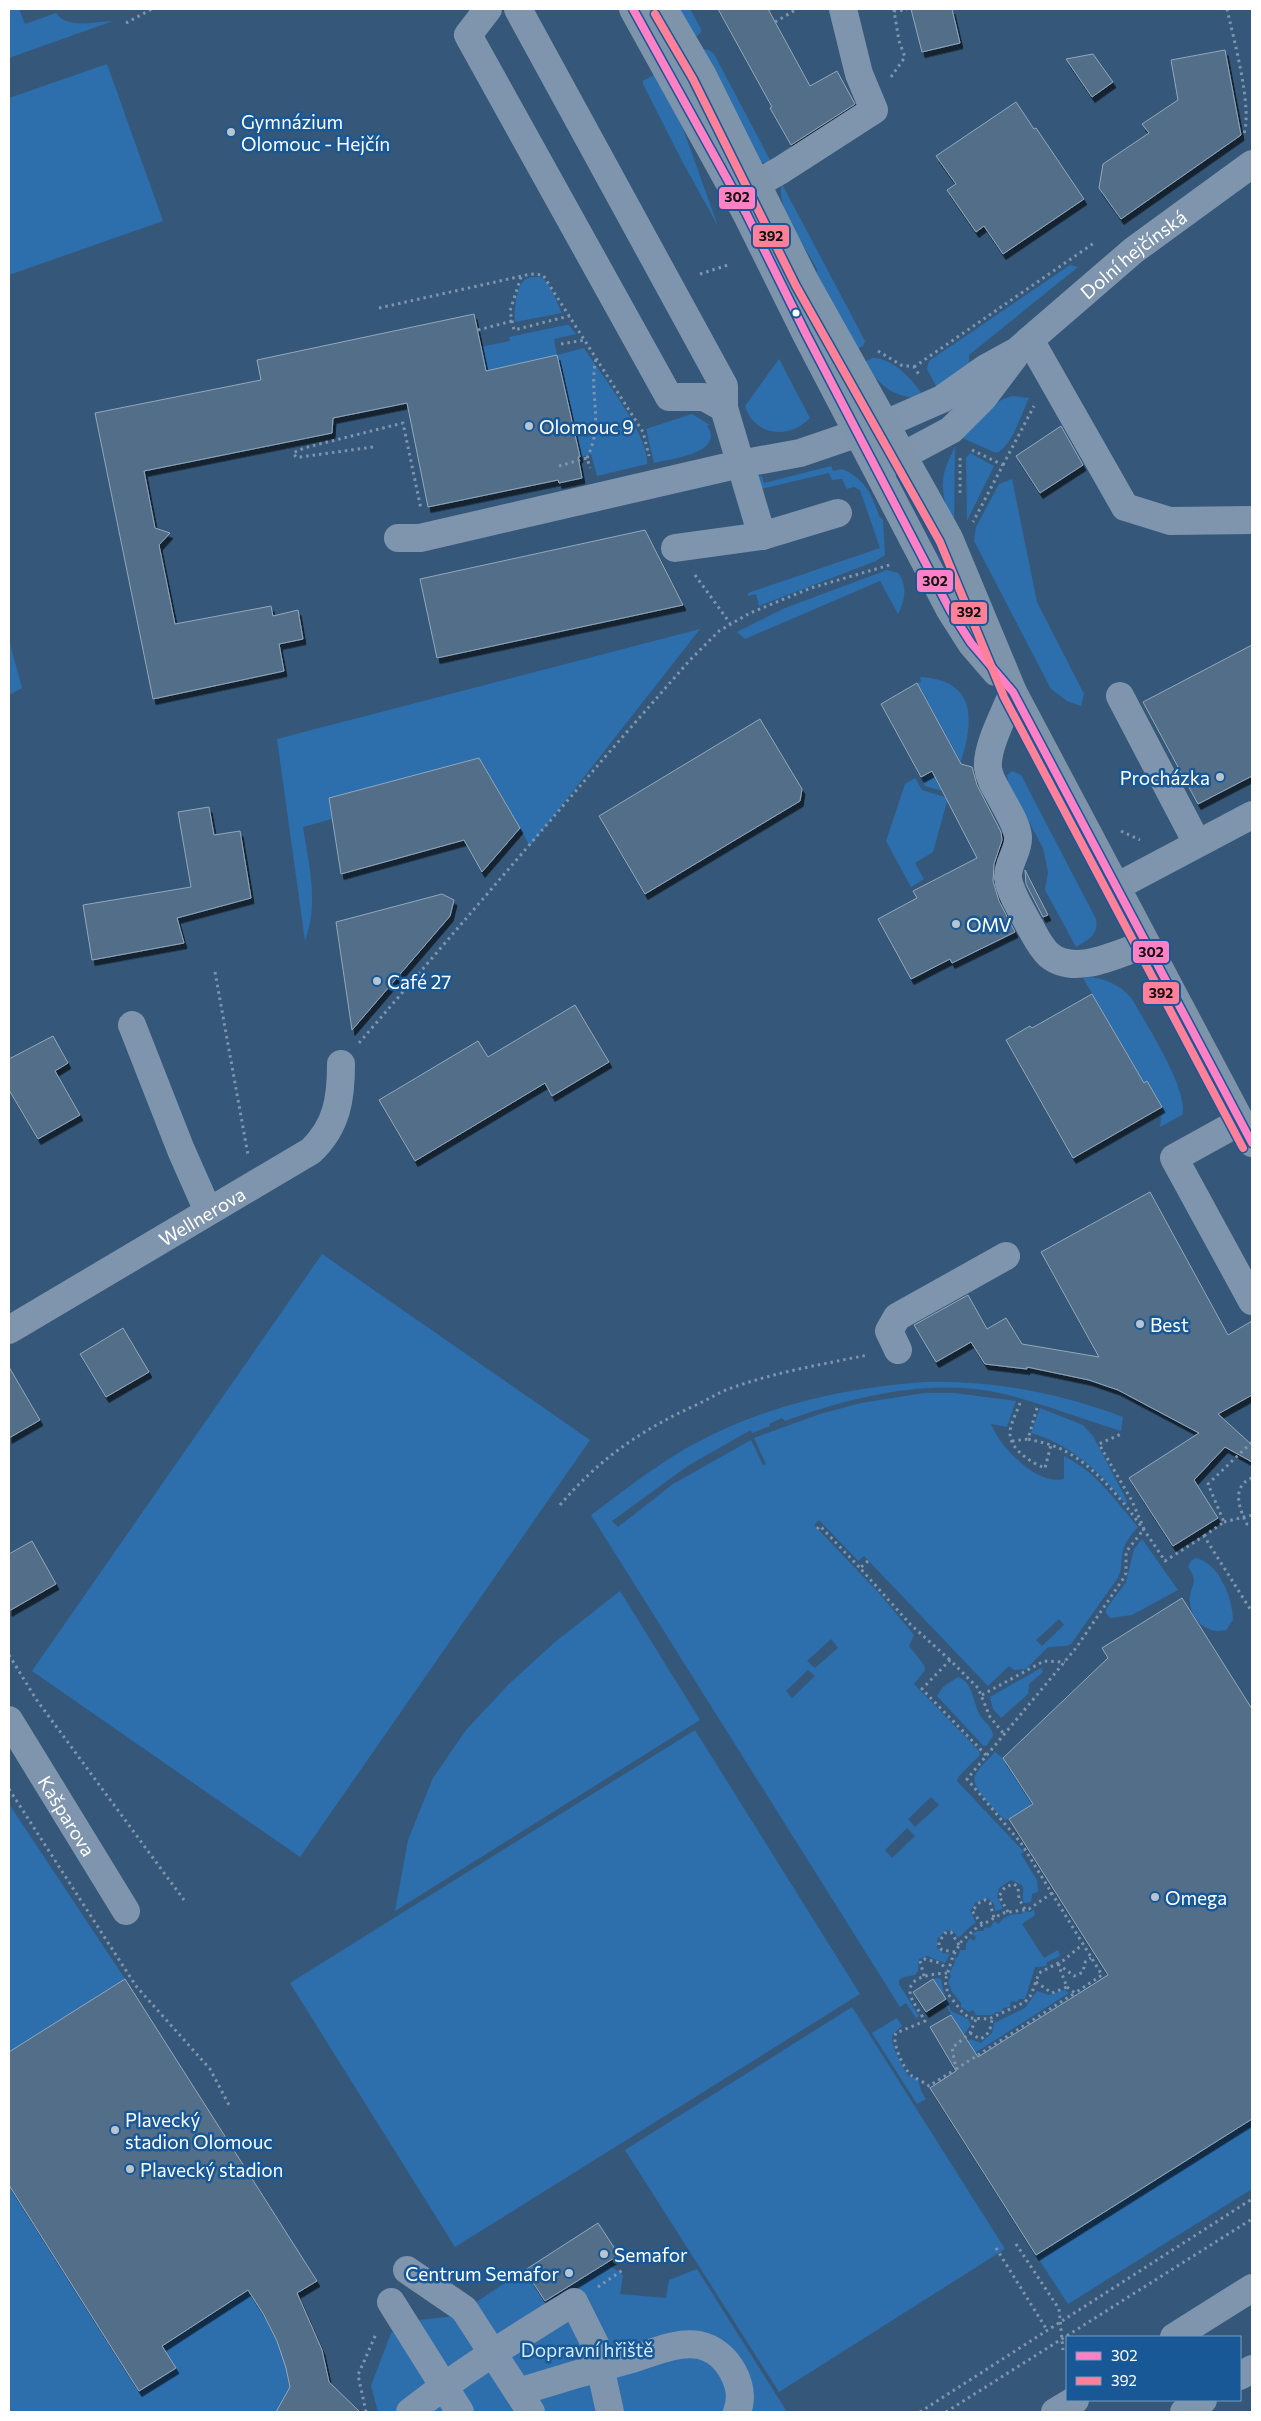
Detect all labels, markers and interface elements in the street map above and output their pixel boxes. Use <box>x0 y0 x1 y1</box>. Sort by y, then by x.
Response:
place label: Gymnázium Olomouc - Hejčín <box>241 110 390 155</box>
marker: Gymnázium Olomouc - Hejčín <box>225 126 237 138</box>
line badge: 302 <box>718 186 756 210</box>
text: 302 <box>724 188 750 205</box>
street label: Dolní hejčínská <box>1075 205 1190 303</box>
line badge: 392 <box>752 224 790 248</box>
text: 392 <box>759 227 783 244</box>
unlabelled marker <box>791 308 801 318</box>
place label: Olomouc 9 <box>539 415 634 438</box>
marker: Olomouc 9 <box>523 420 535 432</box>
line badge: 302 <box>916 569 954 593</box>
text: 302 <box>922 572 948 589</box>
line badge: 392 <box>950 601 988 625</box>
text: 392 <box>957 603 981 620</box>
place label: Procházka <box>1120 766 1210 789</box>
marker: Procházka <box>1214 771 1226 783</box>
place label: OMV <box>966 913 1012 936</box>
marker: OMV <box>950 918 962 930</box>
line badge: 302 <box>1132 940 1170 964</box>
text: 302 <box>1138 943 1164 960</box>
place label: Café 27 <box>387 970 451 993</box>
marker: Café 27 <box>371 975 383 987</box>
line badge: 392 <box>1142 981 1180 1005</box>
text: 392 <box>1149 984 1173 1001</box>
street label: Wellnerova <box>154 1181 249 1250</box>
place label: Best <box>1150 1313 1189 1336</box>
marker: Best <box>1134 1318 1146 1330</box>
street label: Kašparova <box>34 1771 101 1860</box>
place label: Omega <box>1165 1886 1227 1909</box>
marker: Omega <box>1149 1891 1161 1903</box>
place label: Plavecký stadion Olomouc <box>125 2108 273 2153</box>
marker: Plavecký stadion Olomouc <box>109 2124 121 2136</box>
place label: Plavecký stadion <box>140 2158 283 2181</box>
marker: Plavecký stadion <box>124 2163 136 2175</box>
place label: Semafor <box>614 2243 688 2266</box>
marker: Semafor <box>598 2248 610 2260</box>
place label: Centrum Semafor <box>405 2262 559 2285</box>
marker: Centrum Semafor <box>563 2267 575 2279</box>
legend <box>1066 2336 1241 2401</box>
park label: Dopravní hřiště <box>521 2338 653 2361</box>
text: 302 <box>1111 2346 1138 2364</box>
text: 392 <box>1111 2371 1137 2389</box>

